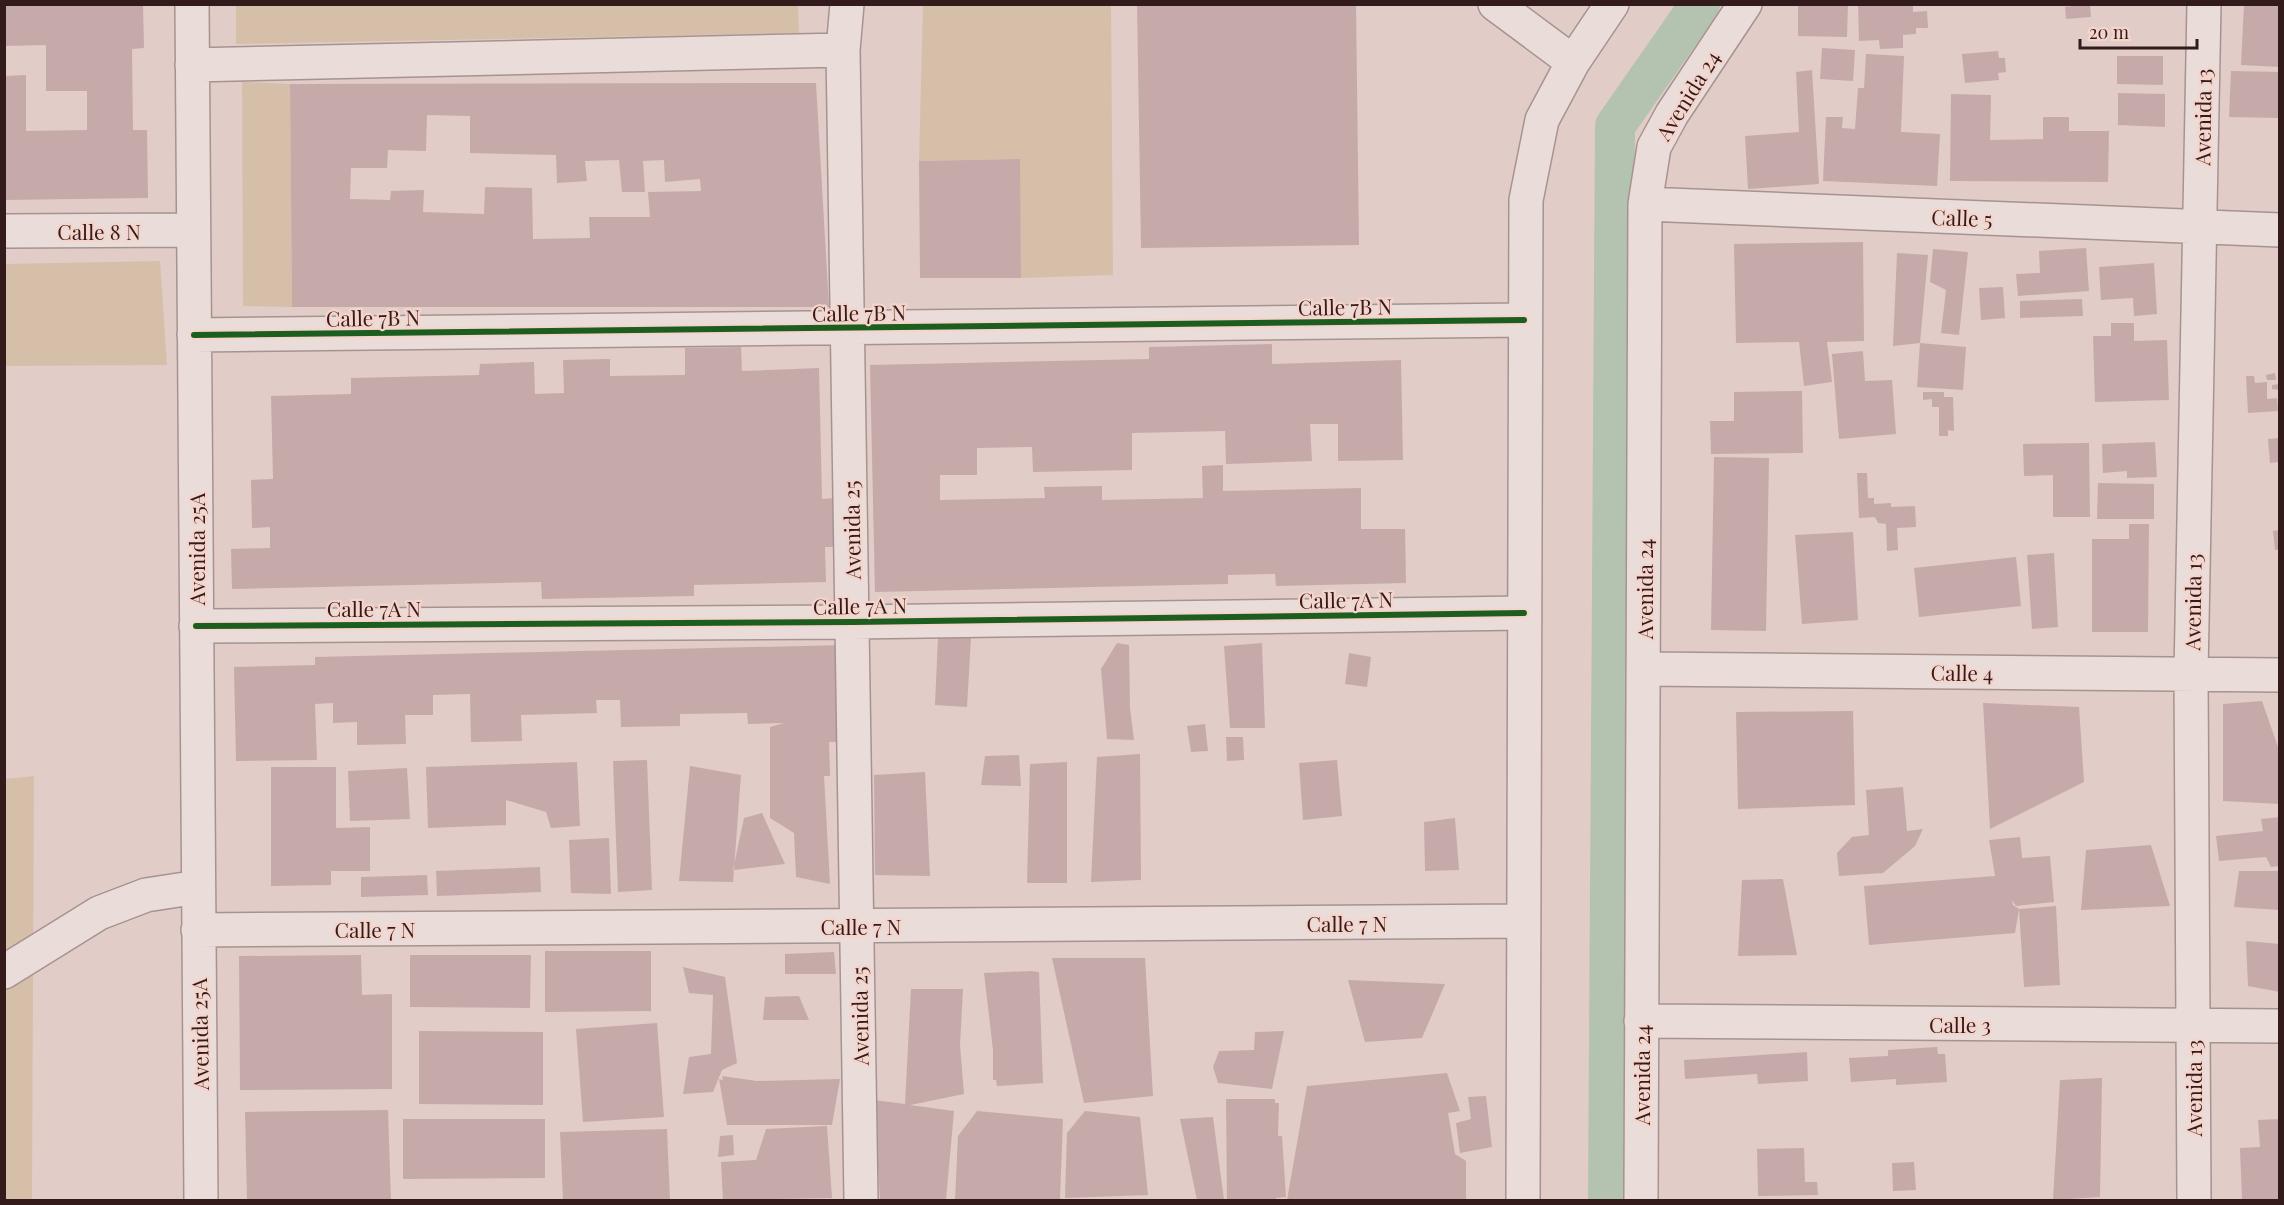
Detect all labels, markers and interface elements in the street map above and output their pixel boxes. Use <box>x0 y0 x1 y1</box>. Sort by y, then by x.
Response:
scale bar <box>2080 12 2197 50</box>
text: 20 m <box>2089 20 2129 44</box>
street label: Avenida 24 <box>1648 45 1726 146</box>
street label: Avenida 13 <box>2187 68 2217 167</box>
street label: Calle 5 <box>1931 202 1993 232</box>
street label: Calle 8 N <box>57 217 141 245</box>
street label: Calle 7B N <box>1298 291 1393 321</box>
street label: Calle 7B N <box>812 297 907 327</box>
street label: Calle 7B N <box>326 302 421 332</box>
street label: Avenida 25 <box>836 480 866 581</box>
street label: Avenida 25A <box>182 492 210 606</box>
street label: Avenida 24 <box>1630 539 1658 640</box>
street label: Avenida 13 <box>2177 553 2207 652</box>
street label: Calle 7A N <box>1299 584 1394 614</box>
street label: Calle 7A N <box>813 590 908 620</box>
street label: Calle 7A N <box>327 594 421 622</box>
street label: Calle 4 <box>1931 657 1993 687</box>
street label: Calle 7 N <box>1307 909 1388 937</box>
street label: Calle 7 N <box>821 912 902 940</box>
street label: Calle 7 N <box>335 915 416 943</box>
street label: Avenida 25 <box>844 966 874 1067</box>
street label: Avenida 25A <box>184 977 214 1091</box>
street label: Calle 3 <box>1929 1010 1991 1038</box>
street label: Avenida 24 <box>1627 1025 1655 1126</box>
street label: Avenida 13 <box>2179 1039 2207 1138</box>

